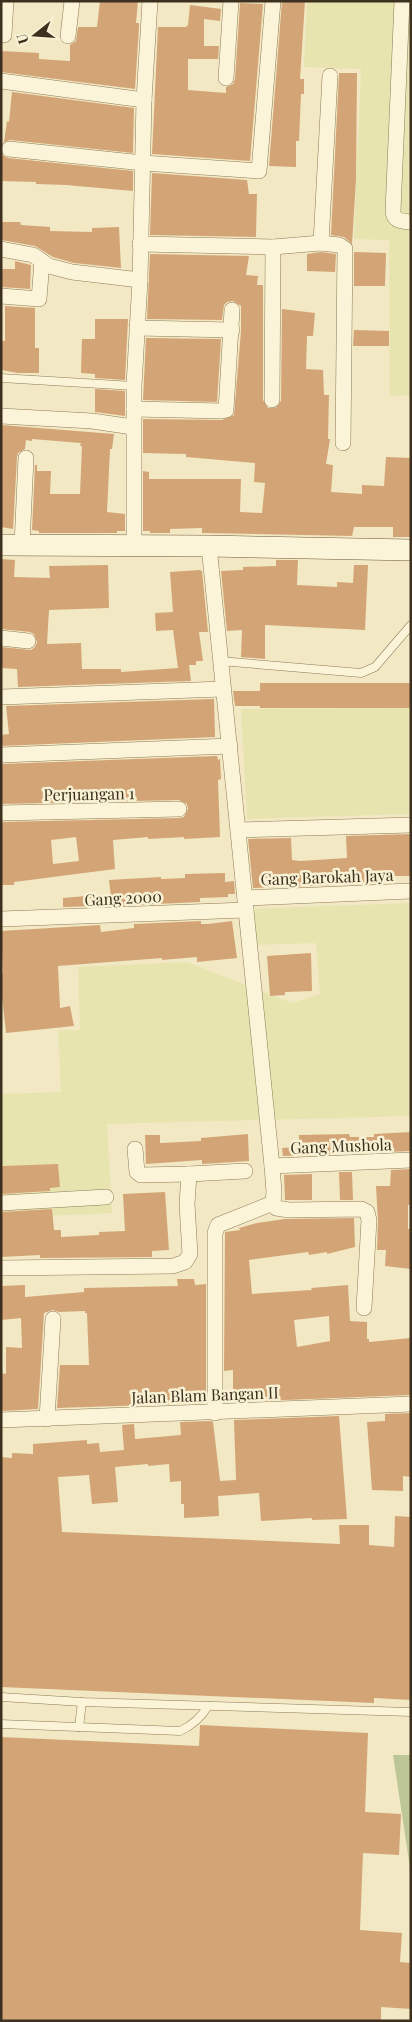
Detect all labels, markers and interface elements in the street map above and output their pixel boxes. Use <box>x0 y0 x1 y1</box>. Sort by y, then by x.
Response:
north arrow <box>10 10 60 60</box>
text: U <box>11 31 33 46</box>
street label: Perjuangan 1 <box>43 782 135 805</box>
street label: Gang Barokah Jaya <box>260 864 394 889</box>
street label: Gang 2000 <box>84 885 162 910</box>
street label: Gang Mushola <box>290 1133 392 1158</box>
street label: Jalan Blam Bangan II <box>130 1381 279 1408</box>

